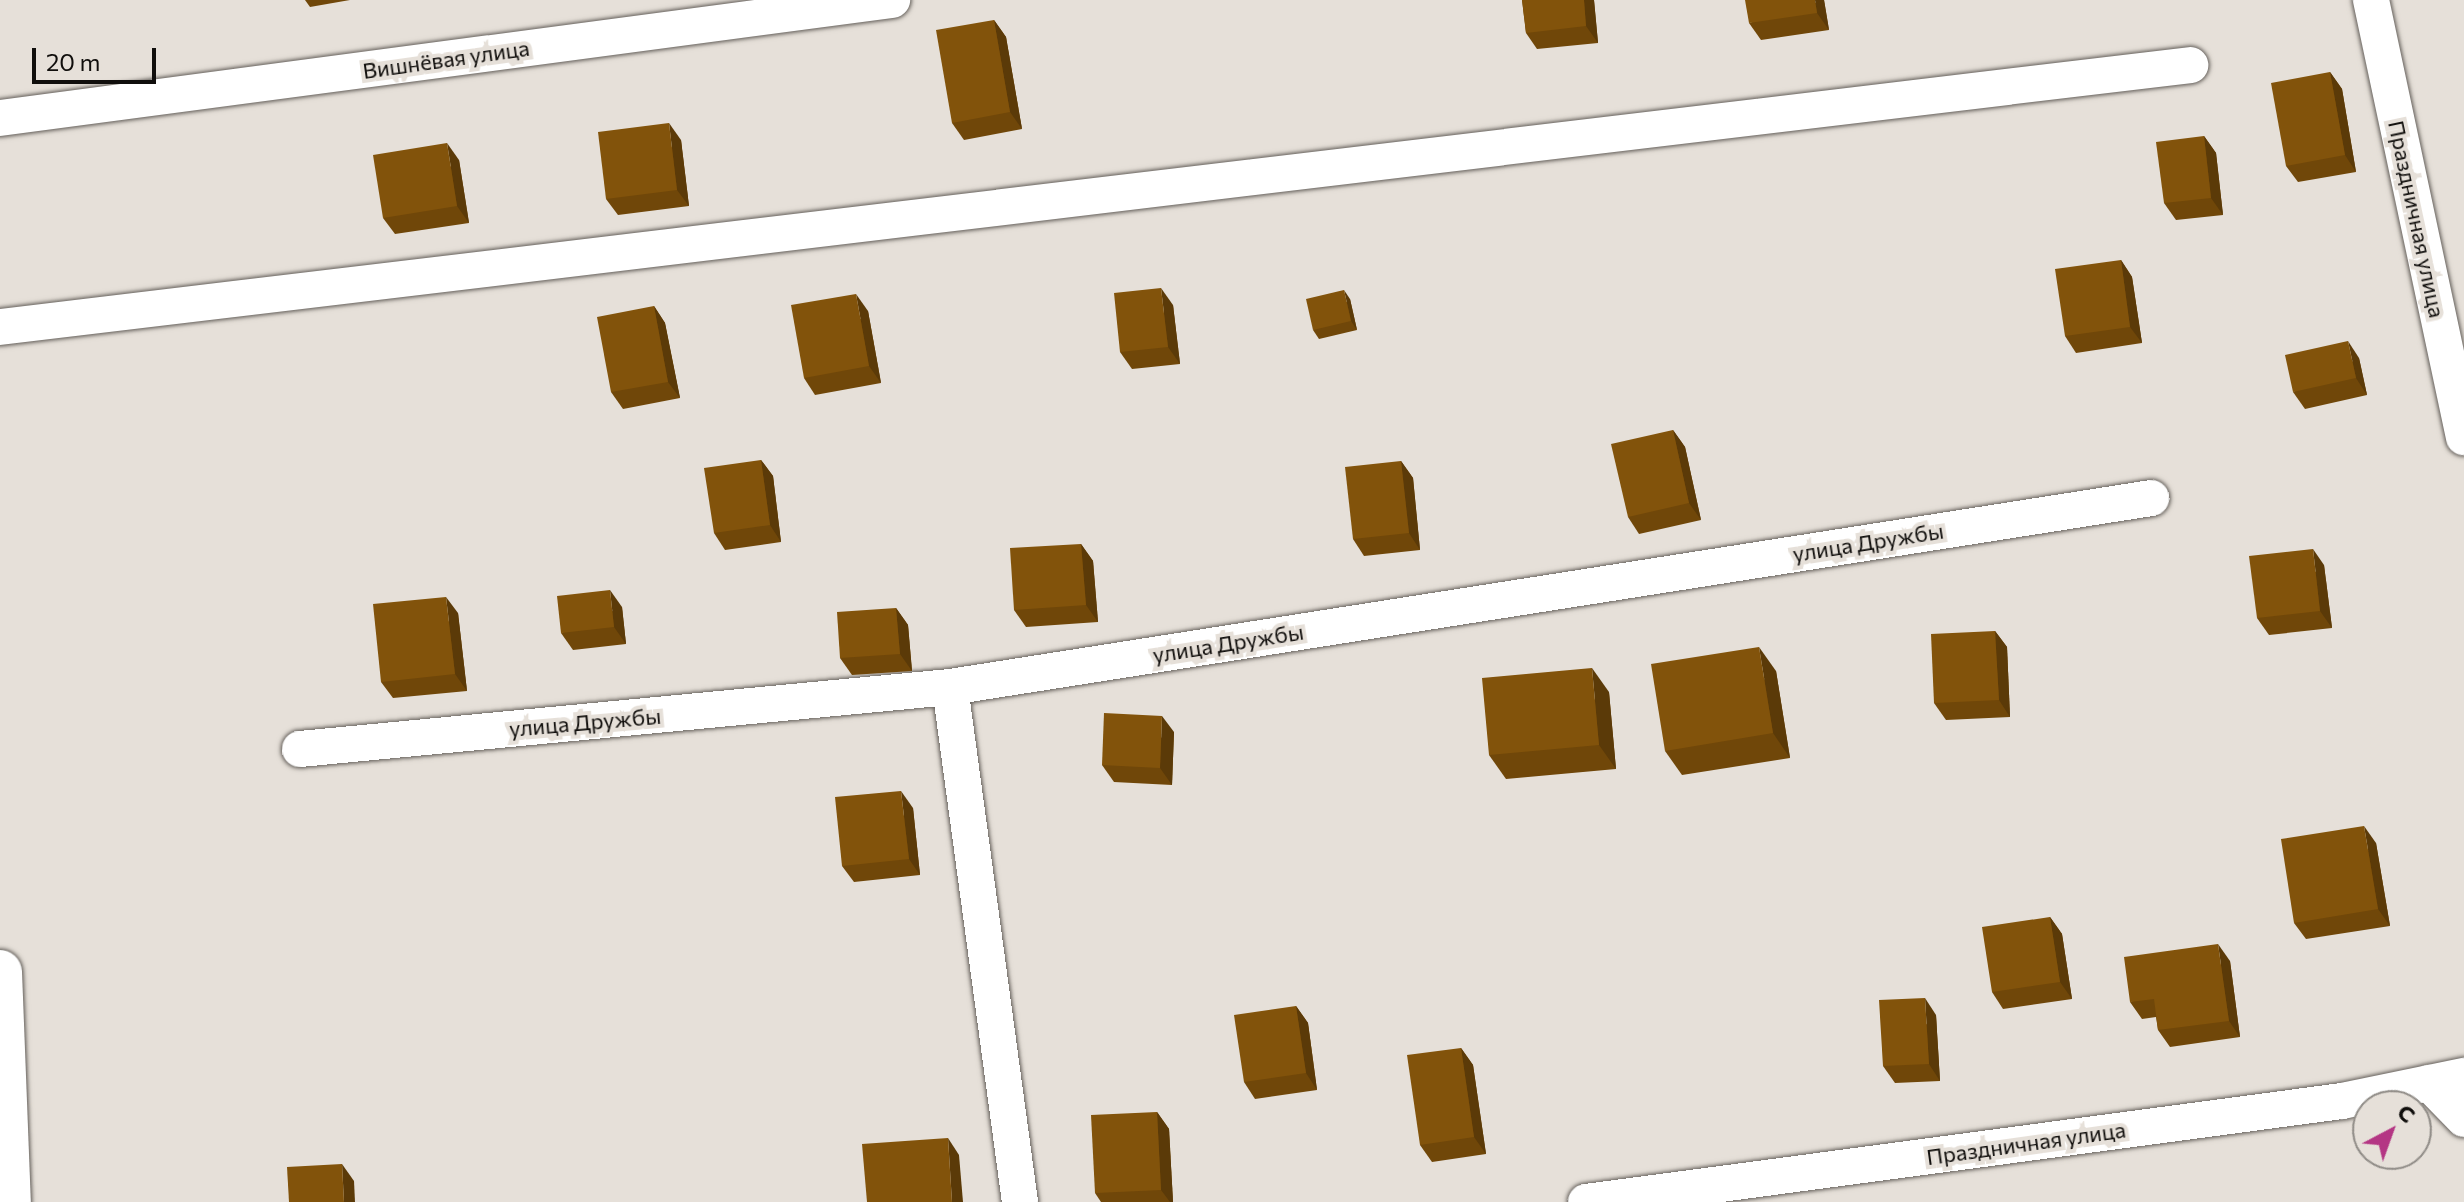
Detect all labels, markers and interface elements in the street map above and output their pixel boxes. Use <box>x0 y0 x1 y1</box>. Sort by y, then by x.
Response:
scale bar <box>36 32 160 82</box>
street label: Вишнёвая улица <box>361 34 531 84</box>
text: 20 m <box>46 47 100 76</box>
street label: Праздничная улица <box>2383 118 2451 320</box>
street label: улица Дружбы <box>1791 517 1945 567</box>
street label: улица Дружбы <box>1151 618 1305 668</box>
street label: улица Дружбы <box>508 702 662 742</box>
north arrow <box>2352 1090 2432 1170</box>
text: С <box>2392 1098 2421 1128</box>
street label: Праздничная улица <box>1925 1116 2127 1170</box>

